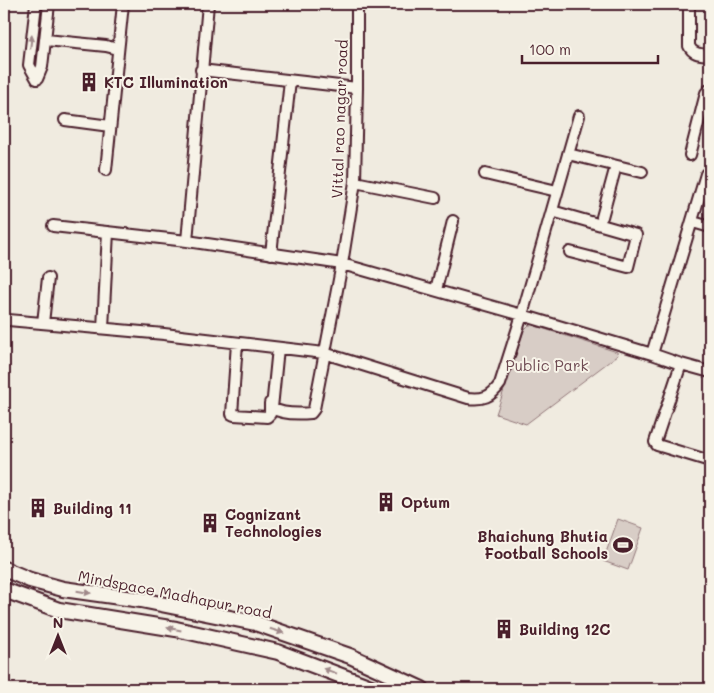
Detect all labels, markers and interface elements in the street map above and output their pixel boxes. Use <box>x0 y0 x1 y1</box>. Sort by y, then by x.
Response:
scale bar <box>522 32 658 64</box>
one-way arrow <box>28 34 36 50</box>
street label: Vittal rao nagar road <box>326 39 352 199</box>
text: 100 m <box>529 39 571 59</box>
building icon: KTC Illumination <box>78 71 100 93</box>
place label: KTC Illumination <box>104 72 228 92</box>
park label: Public Park <box>506 355 588 375</box>
building icon: Optum <box>375 491 397 513</box>
place label: Optum <box>401 492 450 512</box>
building icon: Building 11 <box>27 497 49 519</box>
place label: Building 11 <box>53 498 132 518</box>
place label: Cognizant Technologies <box>225 504 322 541</box>
building icon: Cognizant Technologies <box>199 512 221 534</box>
place label: Bhaichung Bhutia Football Schools <box>477 526 608 563</box>
sports icon: Bhaichung Bhutia Football Schools <box>612 534 634 556</box>
street label: Mindspace Madhapur road <box>76 565 274 623</box>
one-way arrow <box>76 588 92 596</box>
north arrow <box>32 610 82 660</box>
text: N <box>53 613 63 632</box>
building icon: Building 12C <box>493 618 515 640</box>
place label: Building 12C <box>519 619 611 639</box>
one-way arrow <box>165 625 181 633</box>
one-way arrow <box>270 627 285 635</box>
one-way arrow <box>322 667 337 675</box>

